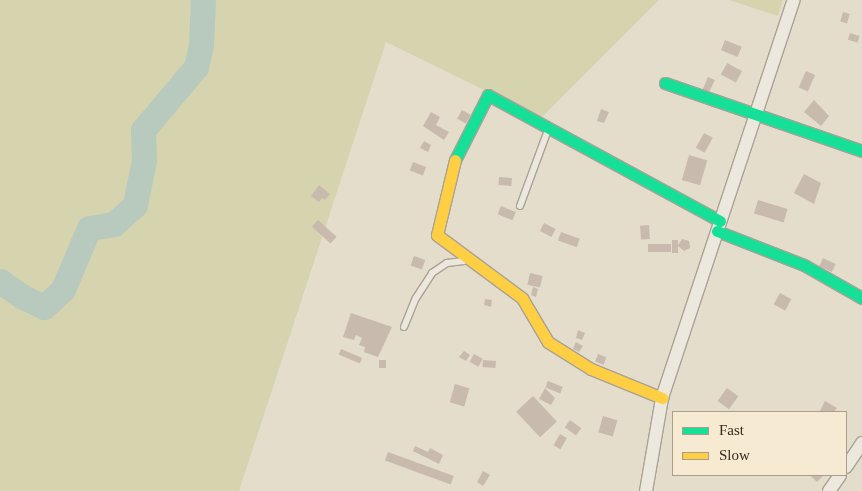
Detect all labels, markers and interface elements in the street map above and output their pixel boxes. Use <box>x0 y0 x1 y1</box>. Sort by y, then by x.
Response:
legend <box>672 411 847 476</box>
text: Fast <box>719 422 744 438</box>
text: Slow <box>719 447 750 463</box>

